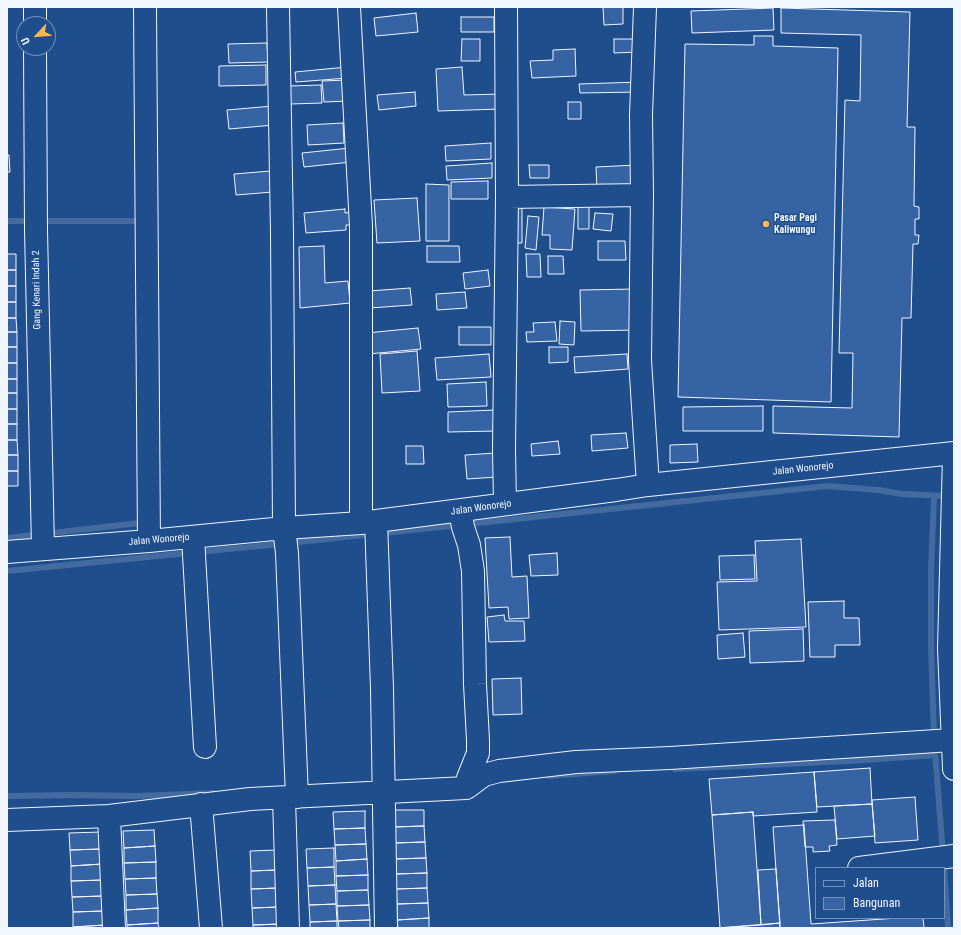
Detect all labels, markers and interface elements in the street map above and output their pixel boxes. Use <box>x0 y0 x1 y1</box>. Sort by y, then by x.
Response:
north arrow <box>16 16 56 56</box>
text: U <box>18 35 33 47</box>
place label: Pasar Pagi Kaliwungu <box>774 212 817 236</box>
marker: Pasar Pagi Kaliwungu <box>761 219 771 229</box>
street label: Gang Kenari Indah 2 <box>30 250 44 330</box>
street label: Jalan Wonorejo <box>772 460 834 478</box>
street label: Jalan Wonorejo <box>450 498 512 518</box>
street label: Jalan Wonorejo <box>128 531 190 549</box>
legend <box>815 867 945 919</box>
text: Jalan <box>853 876 879 890</box>
text: Bangunan <box>853 896 900 910</box>

